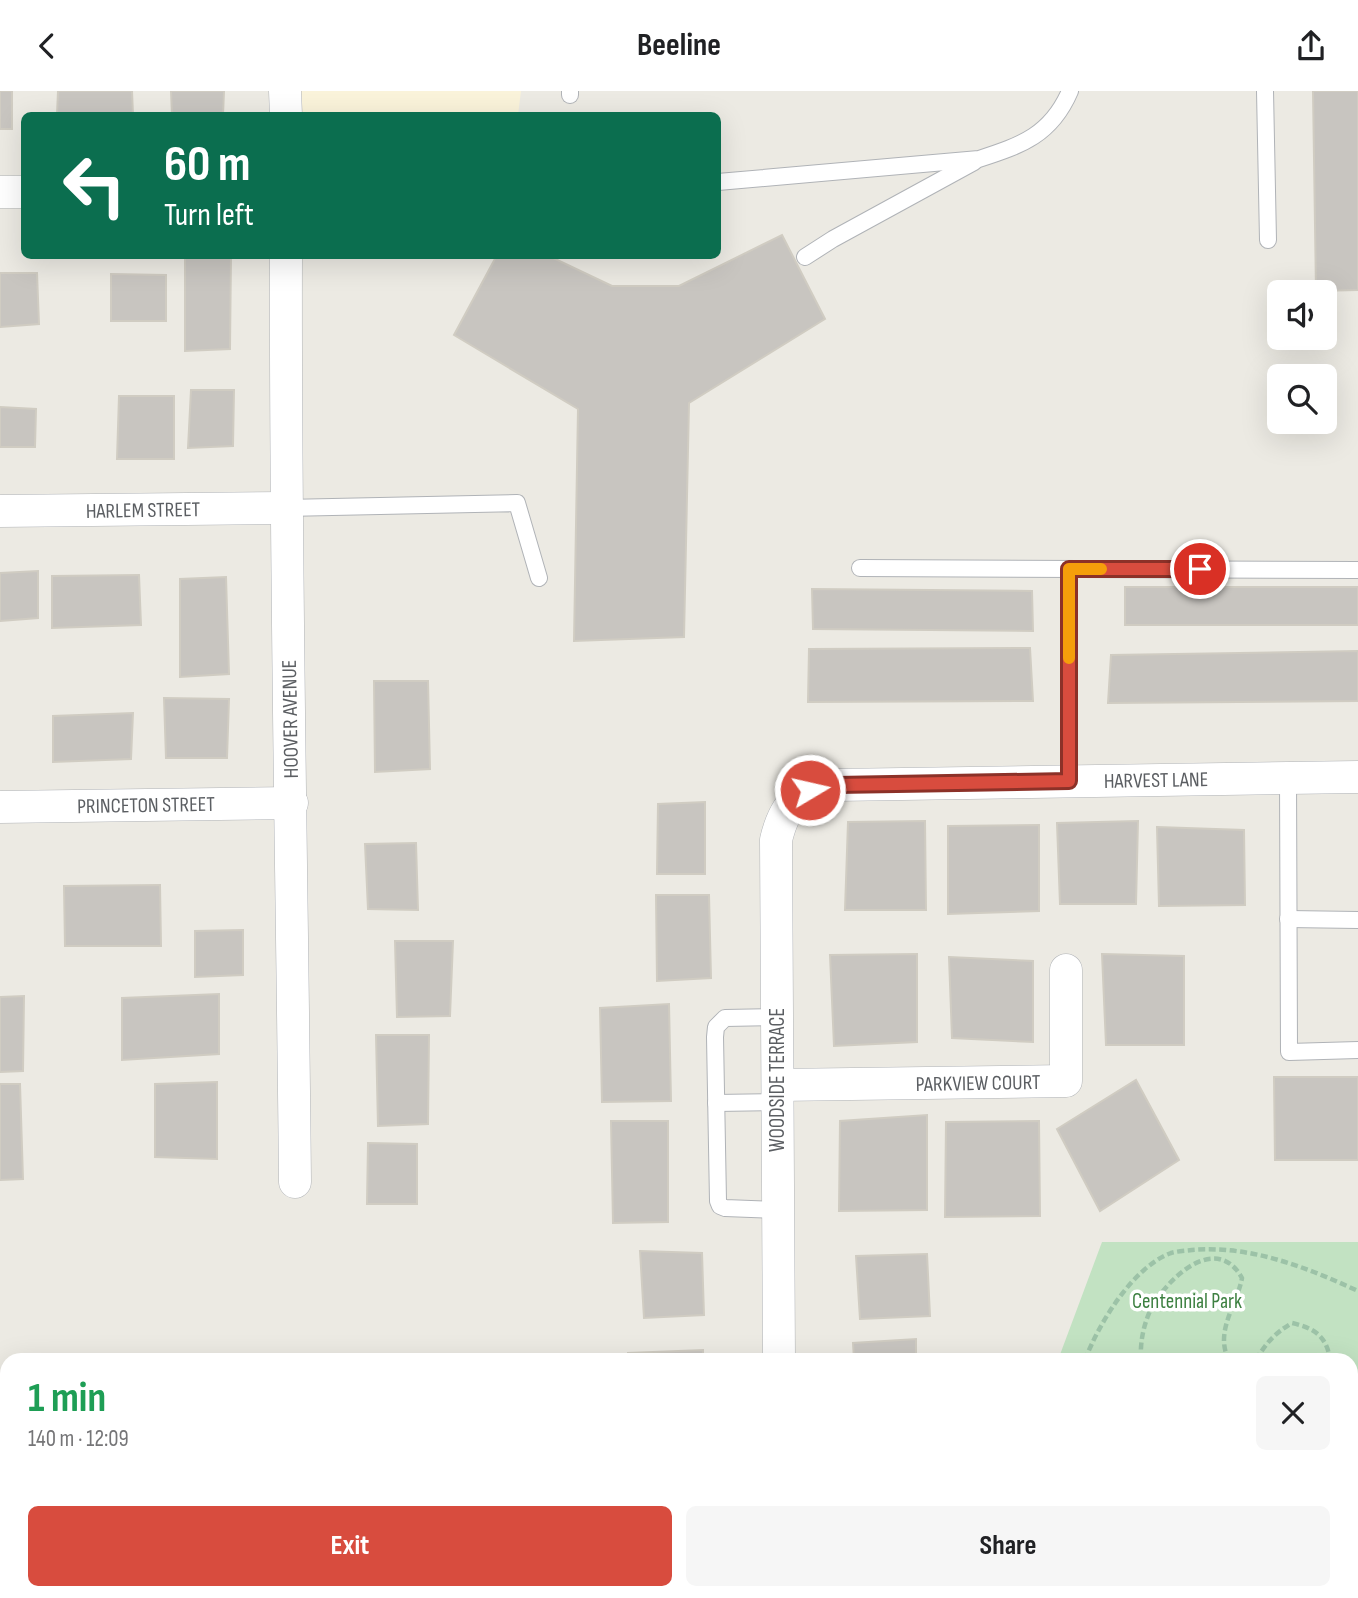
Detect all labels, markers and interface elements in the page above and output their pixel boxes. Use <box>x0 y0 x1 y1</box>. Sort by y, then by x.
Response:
text: Beeline <box>637 26 721 65</box>
icon: back <box>28 27 66 65</box>
icon: share <box>1292 27 1330 65</box>
text: 60 m <box>164 136 251 195</box>
icon: left <box>49 140 140 231</box>
text: Turn left <box>164 196 254 235</box>
map controls <box>1267 280 1337 434</box>
button: sound <box>1267 280 1337 350</box>
button: search <box>1267 364 1337 434</box>
street label: HARLEM STREET <box>86 497 201 524</box>
pin <box>1170 539 1230 599</box>
icon: arrive <box>1181 550 1219 588</box>
street label: HOOVER AVENUE <box>277 659 304 779</box>
position arrow <box>773 753 847 827</box>
street label: HARVEST LANE <box>1104 767 1208 794</box>
street label: PRINCETON STREET <box>77 792 216 819</box>
street label: WOODSIDE TERRACE <box>765 1008 790 1152</box>
street label: PARKVIEW COURT <box>915 1070 1041 1097</box>
park label: Centennial Park <box>1132 1289 1242 1314</box>
text: 1 min <box>28 1373 106 1424</box>
button: close <box>1256 1376 1330 1450</box>
text: 140 m · 12:09 <box>28 1425 129 1453</box>
button: Exit <box>28 1506 672 1586</box>
button: Share <box>686 1506 1330 1586</box>

